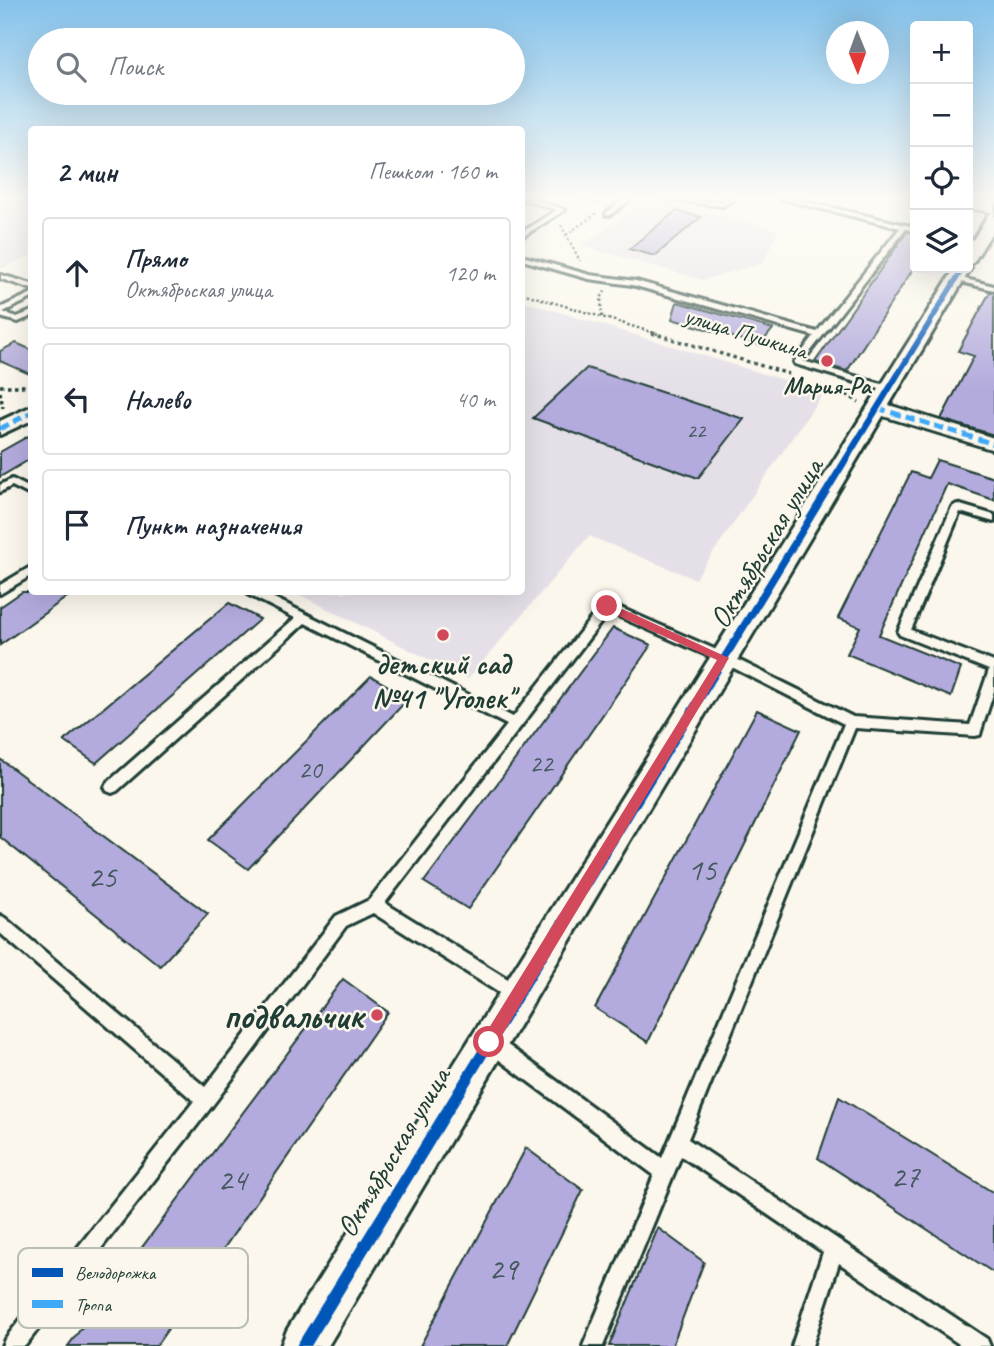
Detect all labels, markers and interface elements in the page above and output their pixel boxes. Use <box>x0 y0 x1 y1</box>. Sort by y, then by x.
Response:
north arrow <box>826 21 889 84</box>
map controls <box>910 21 973 273</box>
button: + <box>910 21 973 84</box>
search box <box>28 28 525 105</box>
icon: search <box>52 48 90 86</box>
text: Поиск <box>108 50 163 83</box>
button: − <box>910 84 973 147</box>
button: locate <box>910 147 973 210</box>
text: 2 мин <box>56 153 117 191</box>
text: Пешком · 160 m <box>369 157 497 186</box>
button: layers <box>910 210 973 273</box>
text: Прямо <box>125 242 187 275</box>
icon: ahead <box>58 254 96 292</box>
text: 120 m <box>446 259 495 288</box>
text: Октябрьская улица <box>125 275 272 304</box>
street label: улица Пушкина <box>679 300 813 366</box>
marker: Мария-Ра <box>819 353 835 369</box>
place label: Мария-Ра <box>784 371 873 401</box>
icon: left <box>58 380 96 418</box>
text: Налево <box>125 383 191 416</box>
text: 40 m <box>456 385 495 414</box>
house number: 22 <box>687 418 707 444</box>
street label: Октябрьская улица <box>700 449 833 635</box>
icon: arrive <box>58 506 96 544</box>
text: Пункт назначения <box>125 509 301 542</box>
route end <box>591 590 622 621</box>
marker: детский сад №41 "Уголек" <box>435 627 451 643</box>
place label: детский сад №41 "Уголек" <box>372 645 521 717</box>
house number: 22 <box>529 747 555 780</box>
house number: 20 <box>298 753 324 786</box>
house number: 15 <box>688 849 718 890</box>
house number: 25 <box>88 856 118 897</box>
place label: подвальчик <box>223 992 366 1039</box>
marker: подвальчик <box>369 1007 385 1023</box>
route start <box>473 1026 504 1057</box>
street label: Октябрьская улица <box>327 1058 460 1244</box>
house number: 27 <box>891 1156 921 1197</box>
house number: 24 <box>218 1159 250 1200</box>
legend <box>18 1248 248 1328</box>
house number: 29 <box>489 1248 520 1289</box>
text: Велодорожка <box>75 1261 157 1285</box>
text: Тропа <box>75 1293 112 1317</box>

